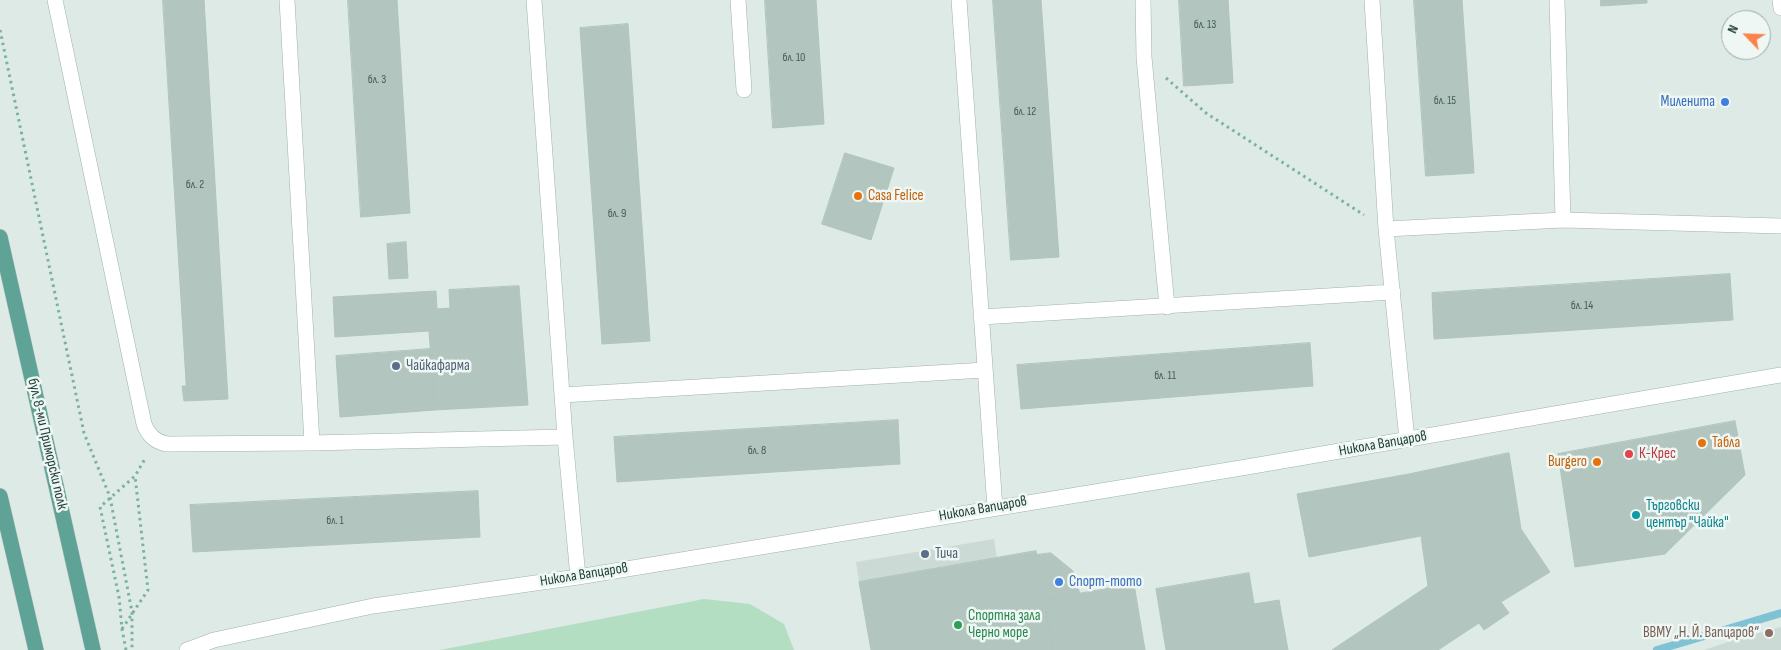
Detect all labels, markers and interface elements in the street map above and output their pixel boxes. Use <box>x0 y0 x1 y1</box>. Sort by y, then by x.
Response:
north arrow <box>1721 10 1771 60</box>
house number: бл. 13 <box>1194 18 1216 32</box>
text: N <box>1723 22 1742 36</box>
house number: бл. 10 <box>783 51 805 65</box>
house number: бл. 3 <box>368 73 386 87</box>
place label: Миленита <box>1661 93 1715 111</box>
house number: бл. 15 <box>1434 94 1456 108</box>
marker: Миленита <box>1719 96 1731 108</box>
house number: бл. 12 <box>1014 105 1036 119</box>
house number: бл. 2 <box>186 178 204 192</box>
place label: Casa Felice <box>868 187 924 205</box>
marker: Casa Felice <box>852 190 864 202</box>
house number: бл. 9 <box>608 207 626 221</box>
house number: бл. 14 <box>1571 299 1593 313</box>
place label: Чайкафарма <box>406 357 470 375</box>
marker: Чайкафарма <box>390 360 402 372</box>
house number: бл. 11 <box>1154 369 1176 383</box>
street label: бул. 8-ми Приморски полк <box>23 377 71 511</box>
street label: Никола Вапцаров <box>1338 427 1428 461</box>
place label: Табла <box>1712 434 1740 452</box>
marker: Табла <box>1696 437 1708 449</box>
house number: бл. 8 <box>748 444 766 458</box>
place label: К-Крес <box>1639 445 1676 463</box>
marker: К-Крес <box>1623 448 1635 460</box>
place label: Burgero <box>1548 453 1587 471</box>
marker: Burgero <box>1591 456 1603 468</box>
street label: Никола Вапцаров <box>938 492 1028 526</box>
place label: Търговски център "Чайка" <box>1646 497 1729 532</box>
marker: Търговски център "Чайка" <box>1630 509 1642 521</box>
house number: бл. 1 <box>326 514 344 528</box>
place label: Тича <box>935 545 958 563</box>
marker: Тича <box>919 548 931 560</box>
street label: Никола Вапцаров <box>539 559 629 591</box>
place label: Спорт-тото <box>1069 573 1142 591</box>
marker: Спорт-тото <box>1053 576 1065 588</box>
place label: Спортна зала Черно море <box>968 607 1041 642</box>
marker: Спортна зала Черно море <box>952 619 964 631</box>
place label: ВВМУ „Н. Й. Вапцаров“ <box>1643 624 1759 642</box>
marker: ВВМУ „Н. Й. Вапцаров“ <box>1763 627 1775 639</box>

